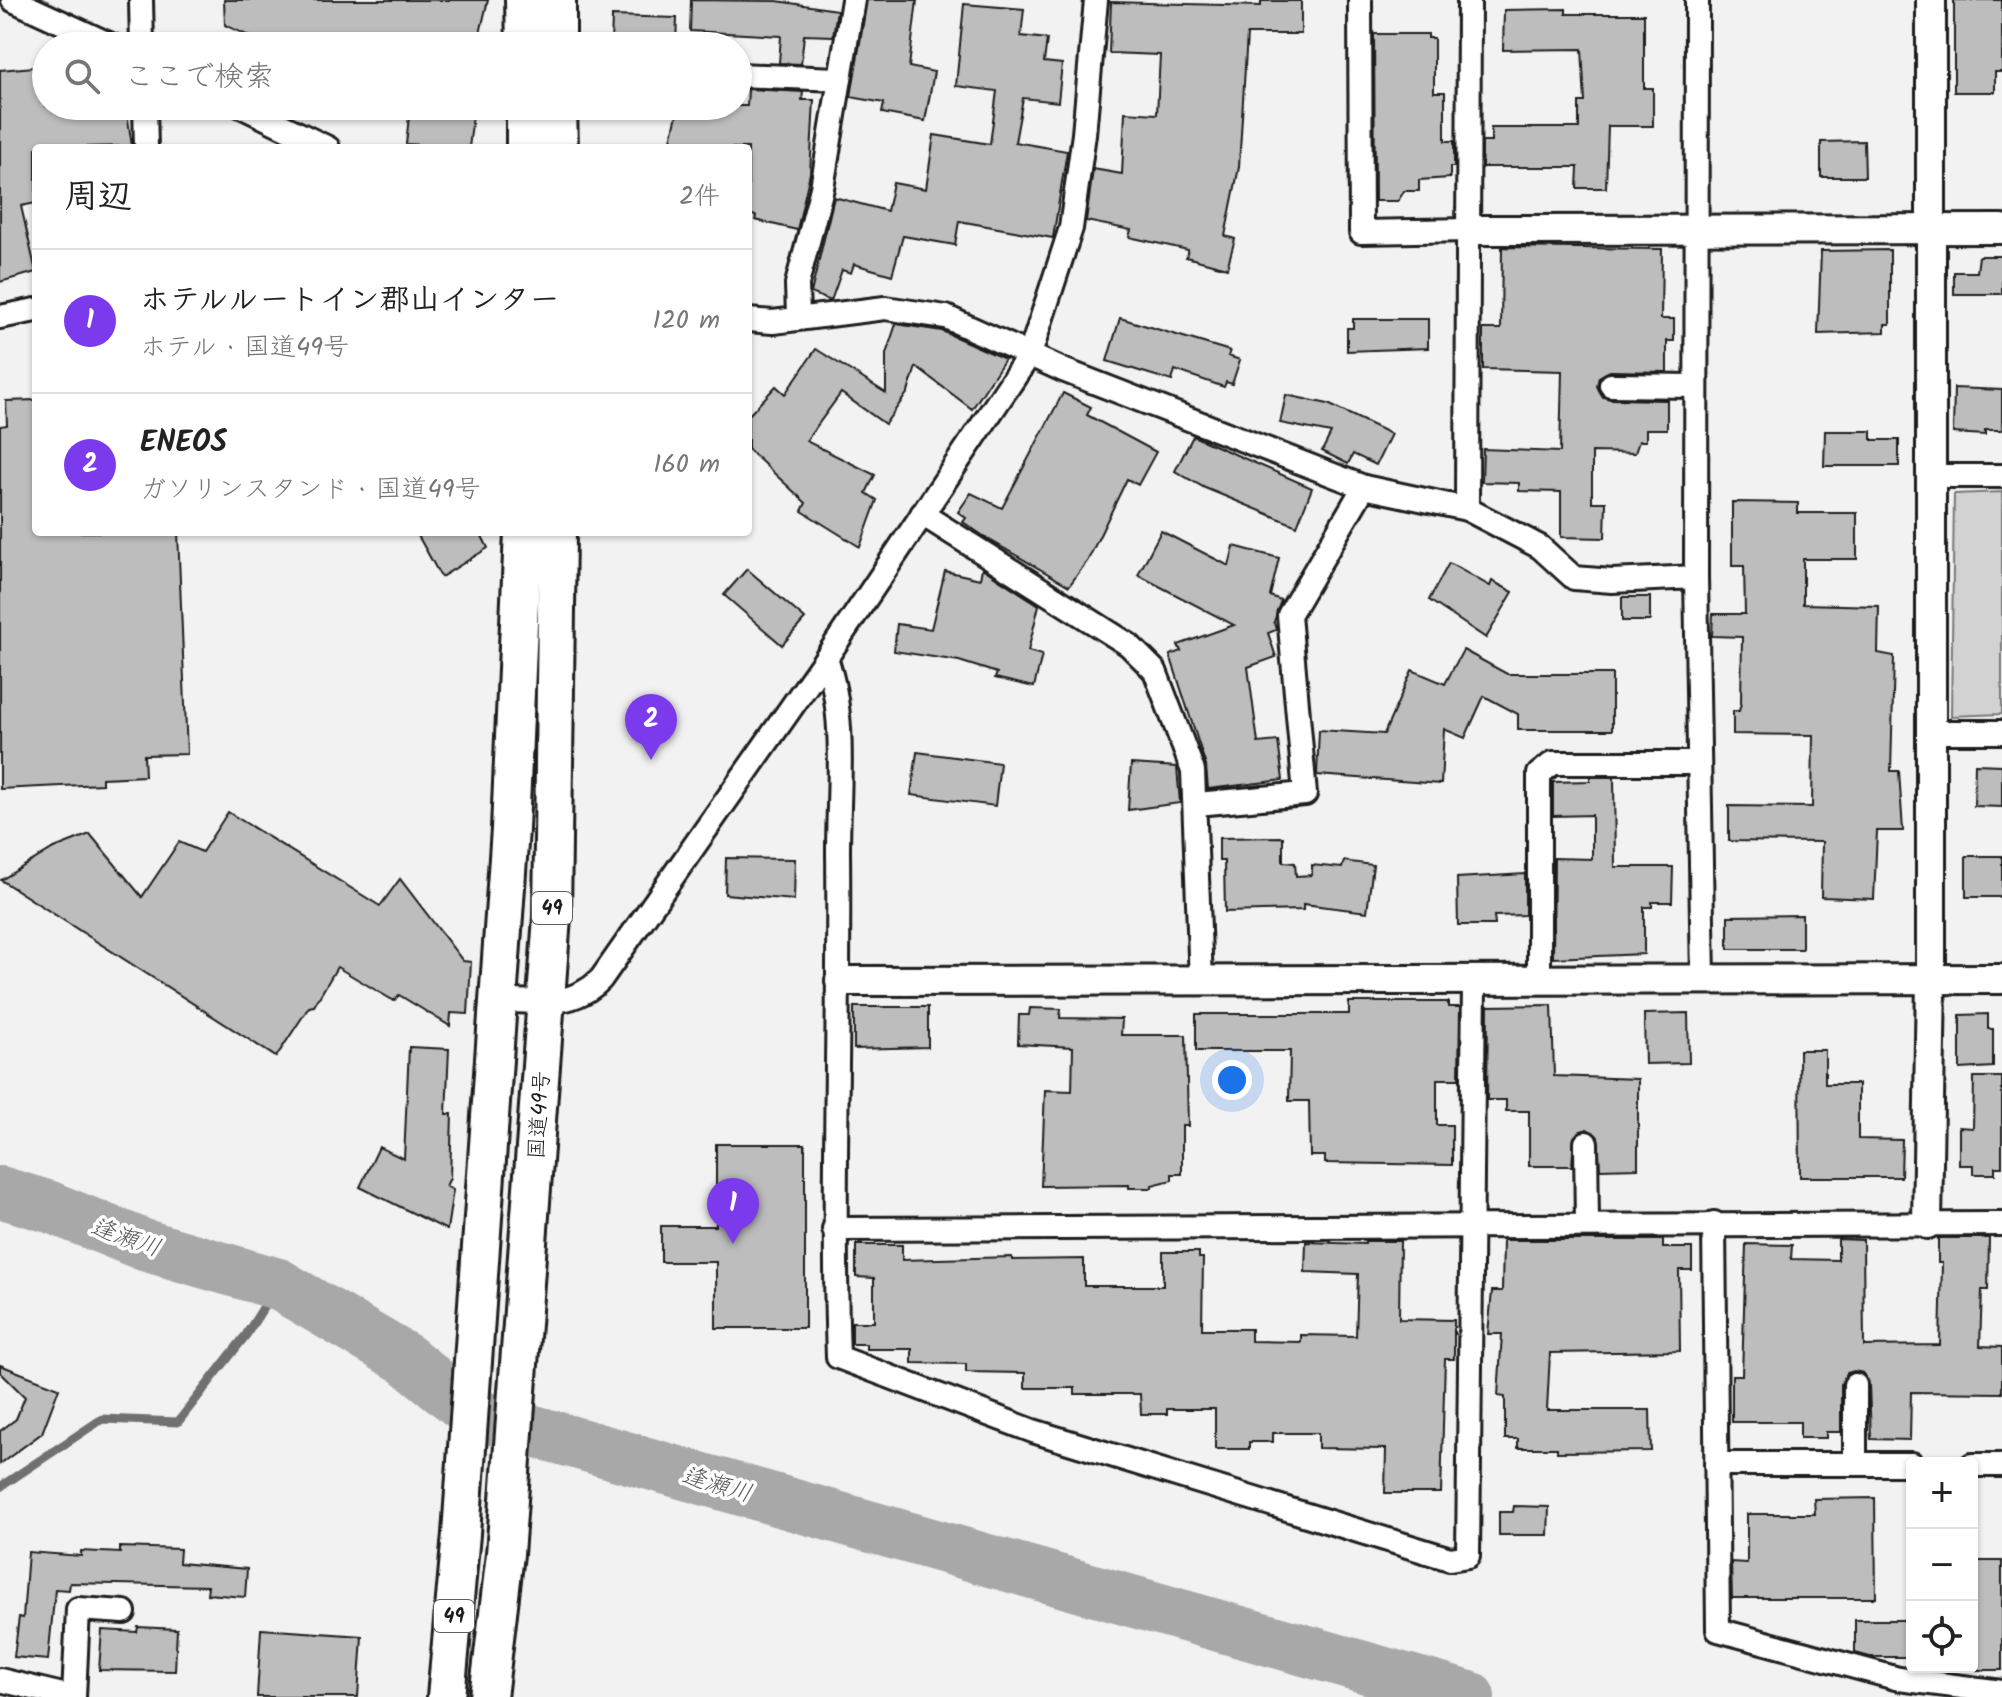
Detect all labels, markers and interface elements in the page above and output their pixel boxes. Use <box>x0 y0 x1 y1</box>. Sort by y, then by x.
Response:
search box <box>32 32 752 120</box>
icon: search <box>60 54 104 98</box>
text: ここで検索 <box>124 54 274 102</box>
text: 周辺 <box>64 171 132 225</box>
text: 2件 <box>679 176 720 218</box>
text: ホテルルートイン郡山インター <box>140 277 559 325</box>
text: 1 <box>86 300 94 342</box>
text: 120 m <box>653 300 720 342</box>
text: ホテル · 国道49号 <box>140 327 349 369</box>
text: ENEOS <box>140 419 227 467</box>
text: 2 <box>82 444 98 486</box>
text: 160 m <box>653 444 720 486</box>
text: ガソリンスタンド · 国道49号 <box>140 469 481 511</box>
pin: 2 <box>625 694 677 760</box>
road number: 49 <box>532 892 572 924</box>
your location <box>1212 1060 1252 1100</box>
street label: 国道49号 <box>520 1070 561 1161</box>
pin: 1 <box>707 1178 759 1244</box>
water label: 逢瀬川 <box>85 1208 166 1269</box>
water label: 逢瀬川 <box>677 1457 757 1514</box>
map controls <box>1906 1457 1978 1673</box>
button: + <box>1906 1457 1978 1529</box>
button: − <box>1906 1529 1978 1601</box>
road number: 49 <box>434 1600 474 1632</box>
button: locate <box>1906 1601 1978 1673</box>

